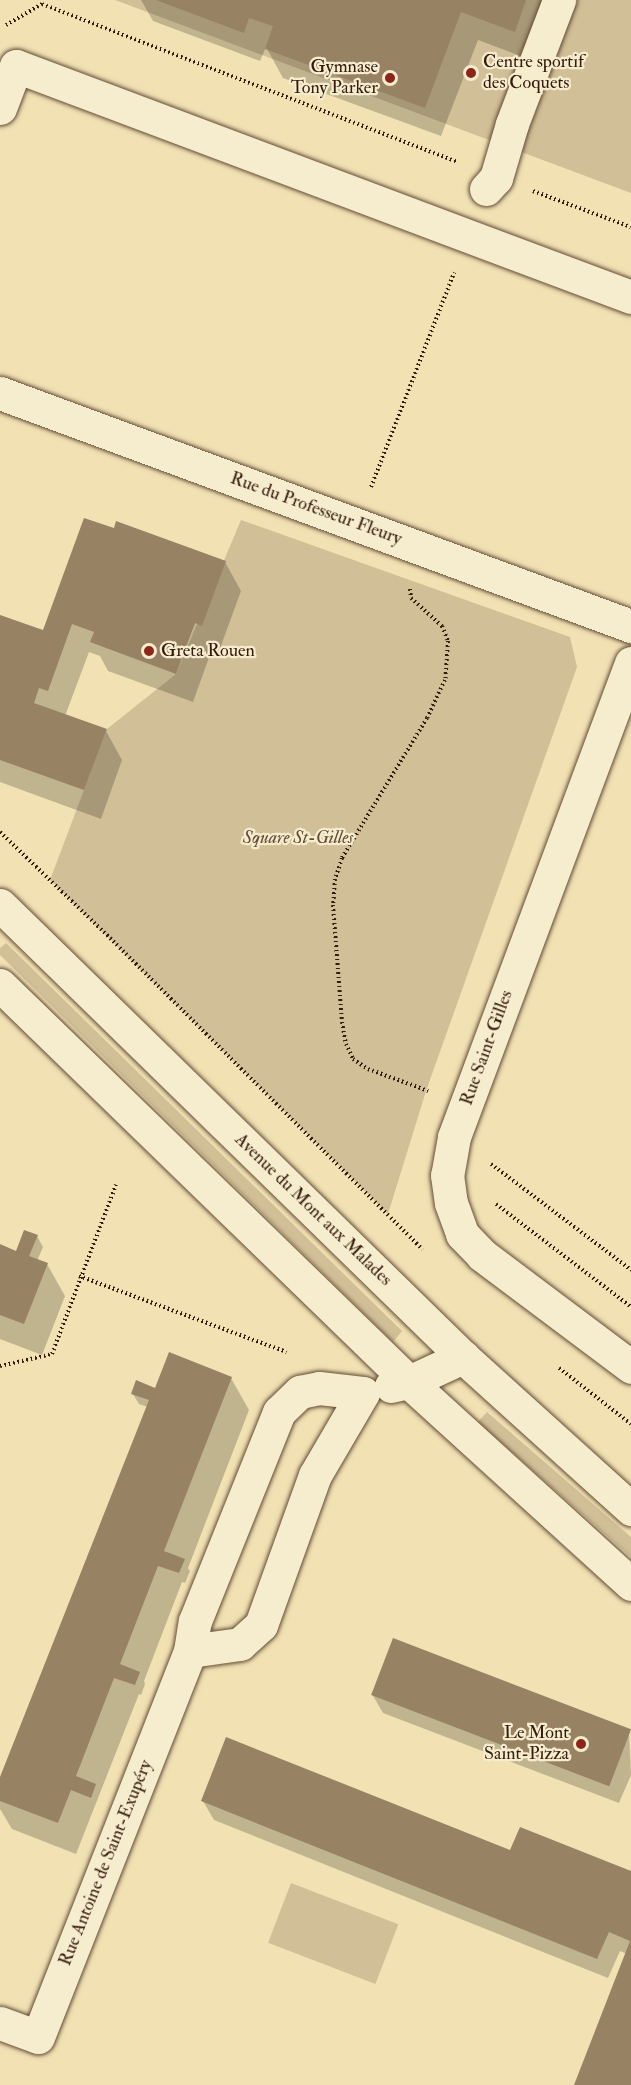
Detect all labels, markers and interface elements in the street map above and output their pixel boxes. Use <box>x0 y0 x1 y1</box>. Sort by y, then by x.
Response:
place label: Centre sportif des Coquets <box>483 52 584 94</box>
place label: Gymnase Tony Parker <box>291 57 378 100</box>
marker: Centre sportif des Coquets <box>464 66 478 80</box>
marker: Gymnase Tony Parker <box>383 71 397 85</box>
street label: Rue du Professeur Fleury <box>227 468 405 550</box>
place label: Greta Rouen <box>161 640 255 662</box>
marker: Greta Rouen <box>142 644 156 658</box>
park label: Square St-Gilles <box>243 827 353 849</box>
street label: Rue Saint-Gilles <box>456 987 518 1109</box>
street label: Avenue du Mont aux Malades <box>230 1129 396 1291</box>
place label: Le Mont Saint-Pizza <box>484 1723 569 1766</box>
marker: Le Mont Saint-Pizza <box>574 1737 588 1751</box>
street label: Rue Antoine de Saint-Exupéry <box>55 1757 157 1969</box>

